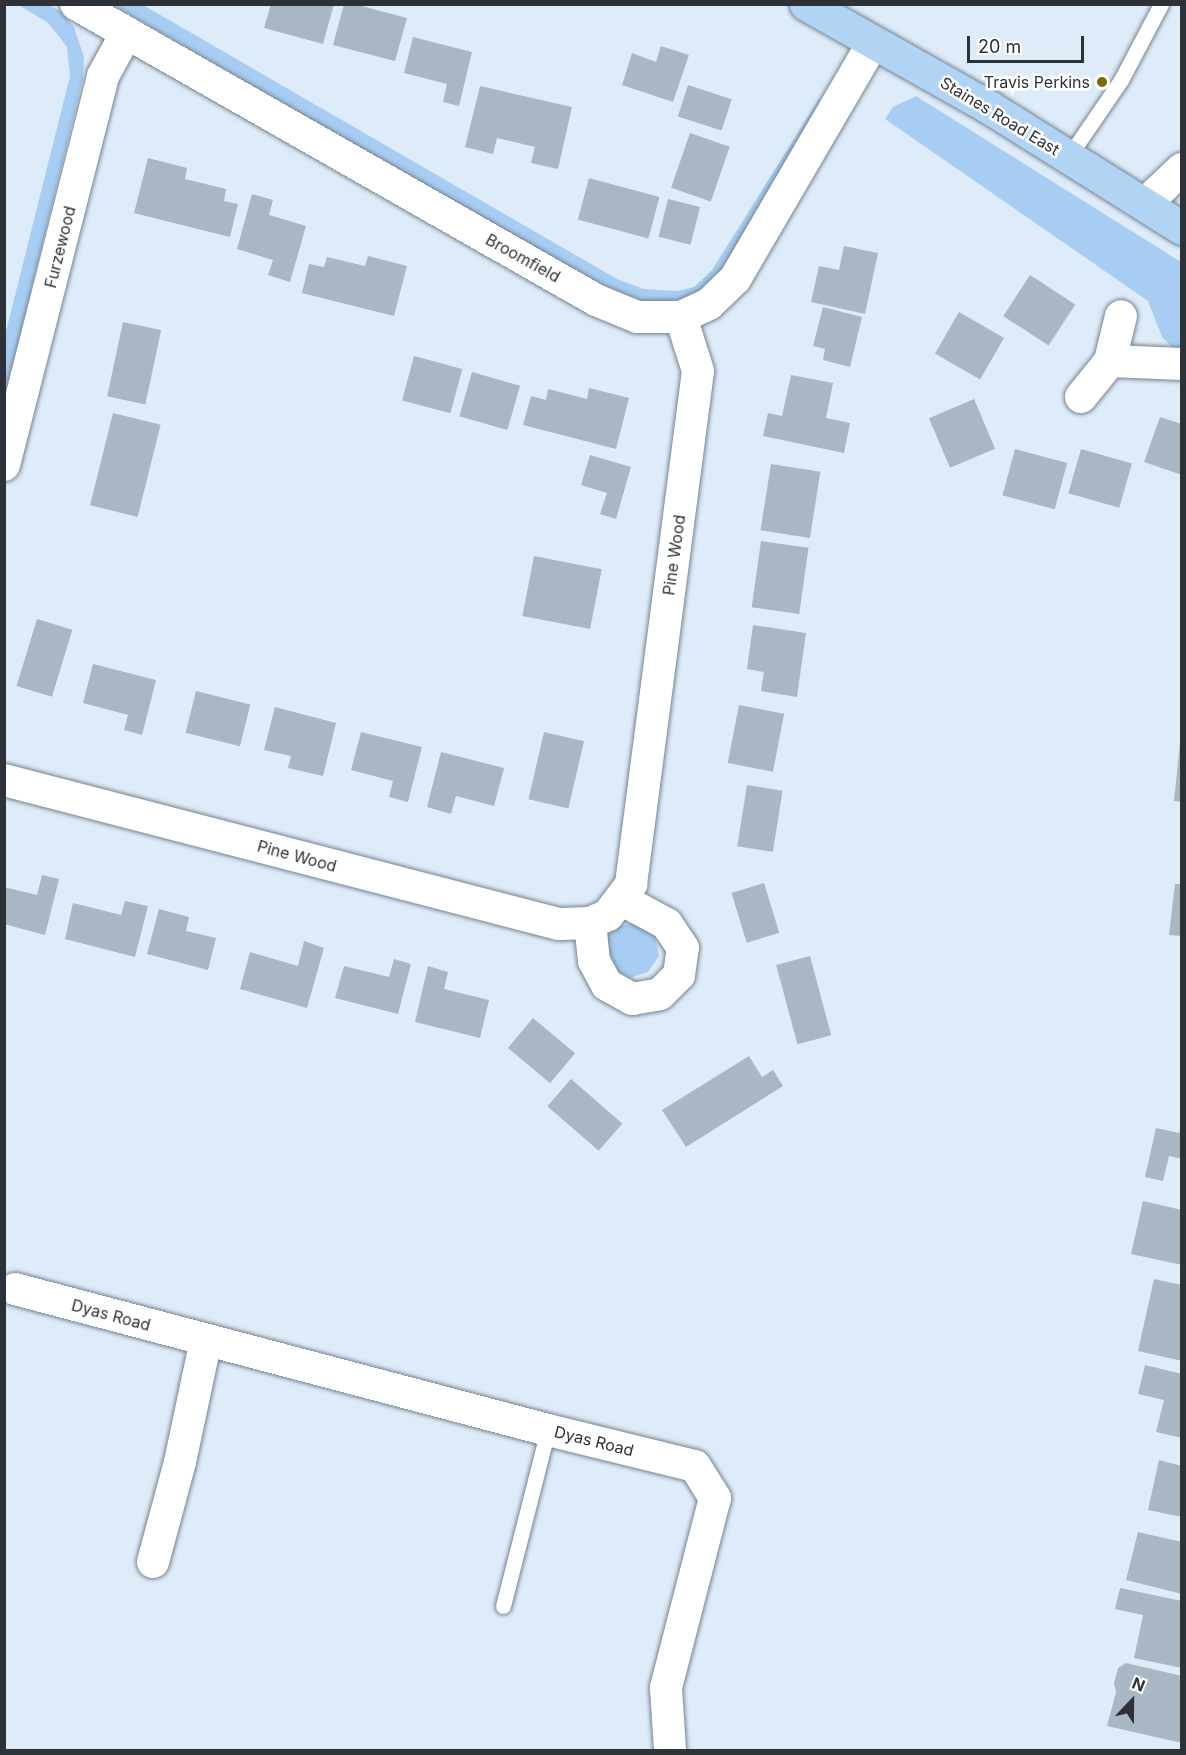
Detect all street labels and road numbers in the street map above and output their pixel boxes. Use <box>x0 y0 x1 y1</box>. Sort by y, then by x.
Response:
street label: Staines Road East <box>937 73 1063 159</box>
street label: Furzewood <box>41 204 79 290</box>
street label: Broomfield <box>482 230 564 286</box>
street label: Pine Wood <box>659 513 689 597</box>
street label: Pine Wood <box>255 836 339 876</box>
street label: Dyas Road <box>69 1295 153 1335</box>
street label: Dyas Road <box>552 1422 636 1460</box>

